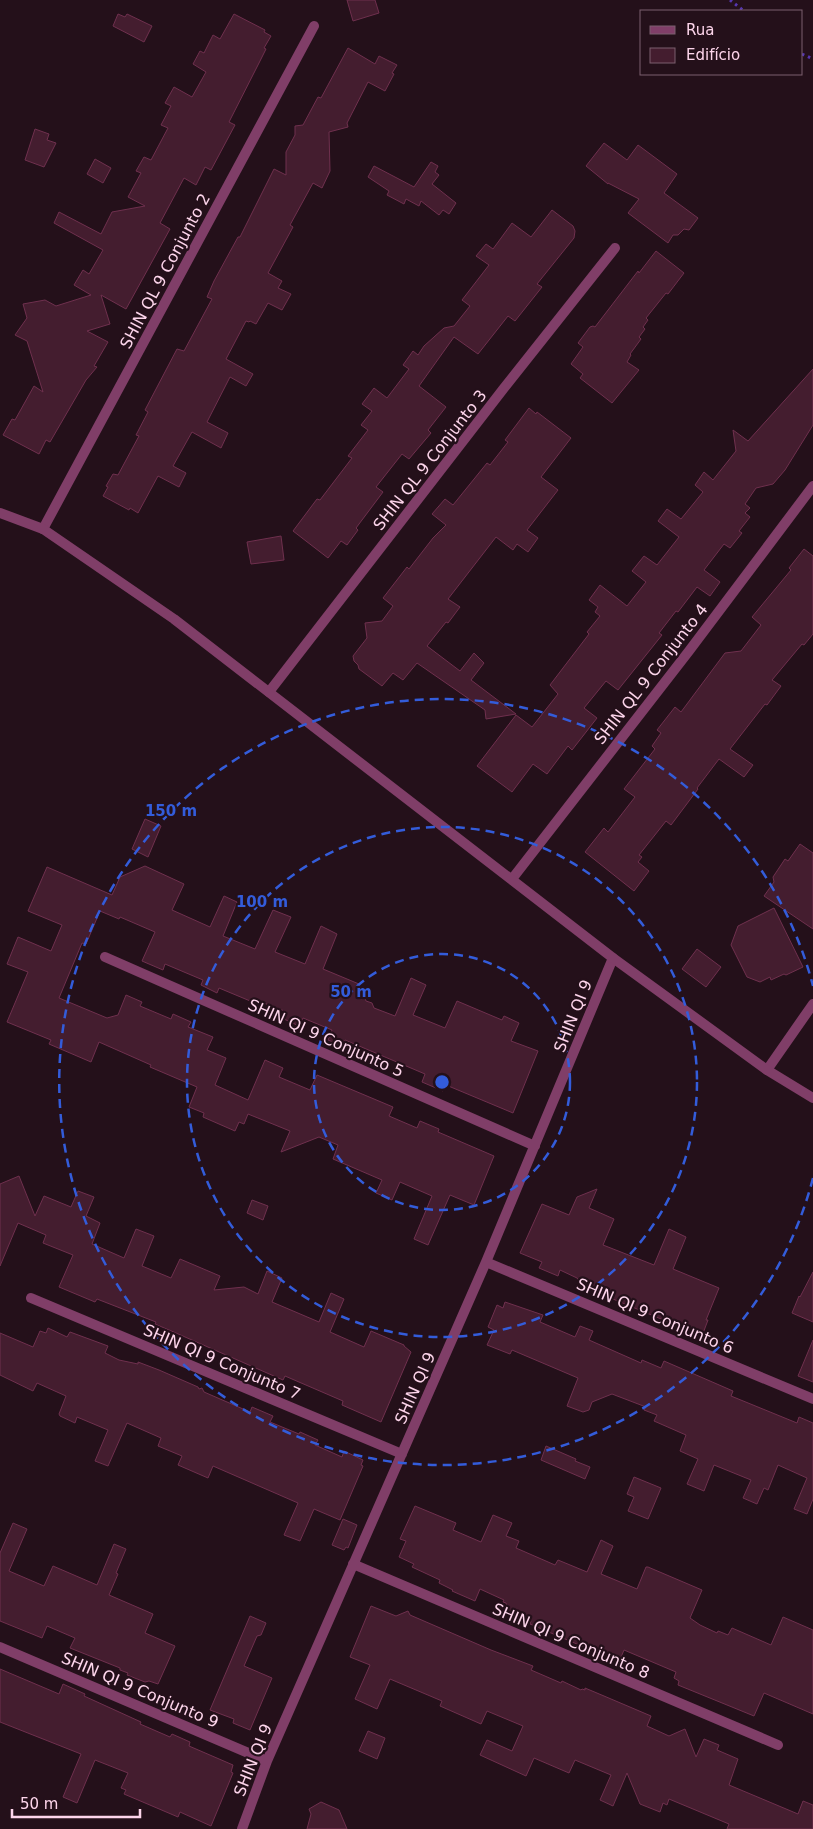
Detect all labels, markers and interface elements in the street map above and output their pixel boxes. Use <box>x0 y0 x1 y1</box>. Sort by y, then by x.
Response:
legend <box>640 10 803 75</box>
text: Rua <box>686 21 714 39</box>
text: Edifício <box>686 46 740 64</box>
street label: SHIN QL 9 Conjunto 2 <box>116 190 214 352</box>
street label: SHIN QL 9 Conjunto 3 <box>369 386 491 534</box>
street label: SHIN QL 9 Conjunto 4 <box>590 600 712 748</box>
text: 150 m <box>145 802 197 820</box>
text: 100 m <box>236 893 288 911</box>
street label: SHIN QI 9 <box>550 977 596 1055</box>
text: 50 m <box>330 983 372 1001</box>
street label: SHIN QI 9 Conjunto 5 <box>245 995 407 1081</box>
centre of rings <box>433 1073 451 1091</box>
street label: SHIN QI 9 Conjunto 6 <box>574 1274 736 1358</box>
street label: SHIN QI 9 Conjunto 7 <box>141 1320 303 1404</box>
street label: SHIN QI 9 <box>391 1349 439 1427</box>
street label: SHIN QI 9 Conjunto 8 <box>490 1599 652 1683</box>
street label: SHIN QI 9 Conjunto 9 <box>59 1648 221 1732</box>
street label: SHIN QI 9 <box>230 1721 276 1799</box>
scale bar <box>12 1786 140 1818</box>
text: 50 m <box>20 1795 58 1813</box>

